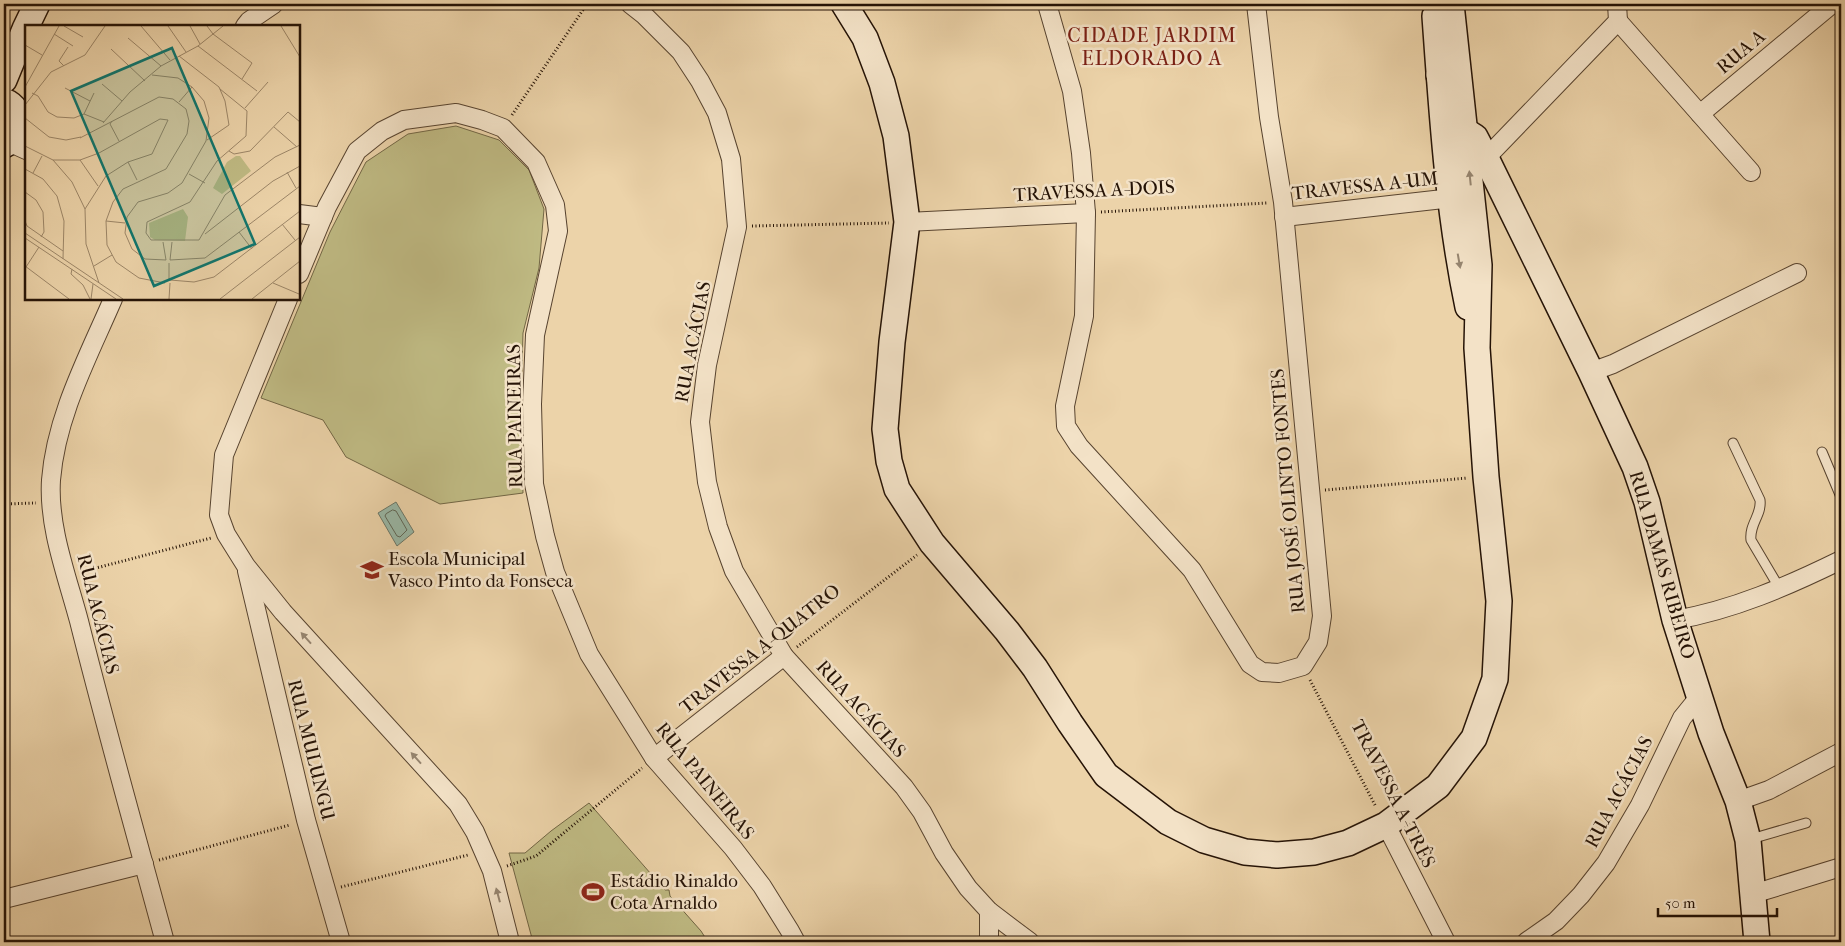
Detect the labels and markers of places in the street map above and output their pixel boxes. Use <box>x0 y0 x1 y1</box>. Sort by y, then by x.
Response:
place label: Escola Municipal Vasco Pinto da Fonseca <box>387 548 573 592</box>
school or university icon: Escola Municipal Vasco Pinto da Fonseca <box>359 557 385 583</box>
place label: Estádio Rinaldo Cota Arnaldo <box>610 870 738 914</box>
sports icon: Estádio Rinaldo Cota Arnaldo <box>580 879 606 905</box>

